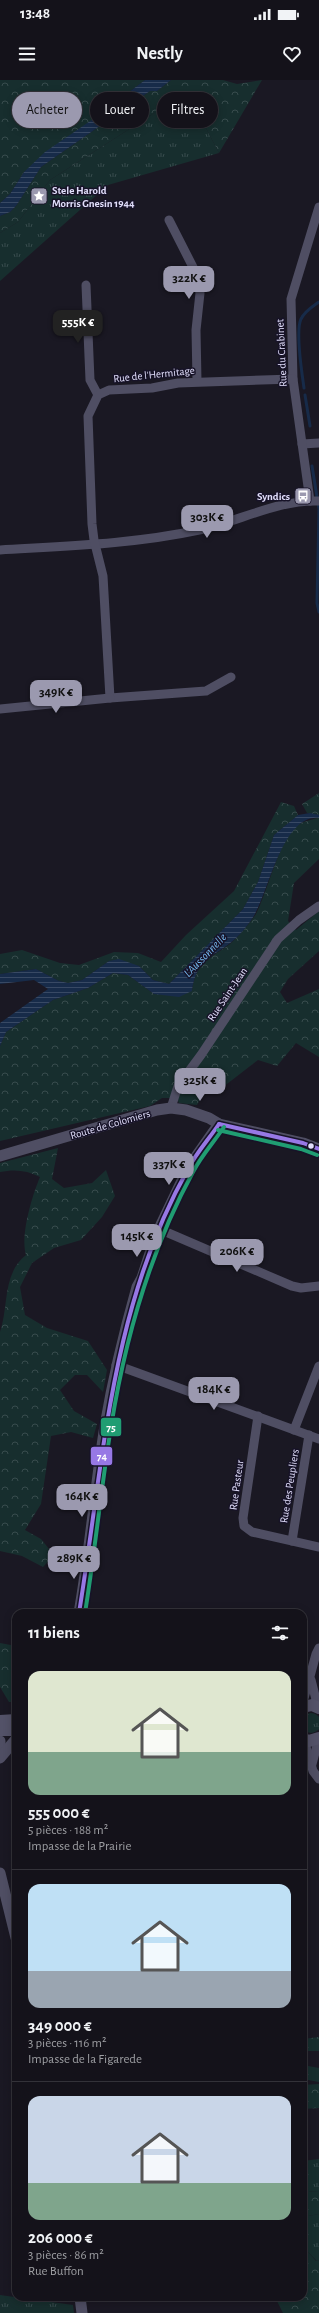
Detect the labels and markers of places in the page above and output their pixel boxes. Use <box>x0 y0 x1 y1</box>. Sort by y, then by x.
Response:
place label: Stele Harold Morris Gnesin 1944 <box>52 185 135 209</box>
place icon: Stele Harold Morris Gnesin 1944 <box>29 186 49 206</box>
pin: 322K € <box>156 266 222 300</box>
pin: 555K € <box>45 310 111 344</box>
bus stop icon: Syndics <box>293 486 313 506</box>
place label: Syndics <box>257 491 290 502</box>
pin: 303K € <box>174 505 240 539</box>
pin: 349K € <box>23 680 89 714</box>
pin: 325K € <box>167 1068 233 1102</box>
unlabelled marker <box>306 1141 316 1151</box>
pin: 337K € <box>136 1152 202 1186</box>
pin: 145K € <box>104 1224 170 1258</box>
pin: 206K € <box>204 1239 270 1273</box>
pin: 184K € <box>181 1377 247 1411</box>
pin: 164K € <box>49 1484 115 1518</box>
pin: 289K € <box>41 1546 107 1580</box>

